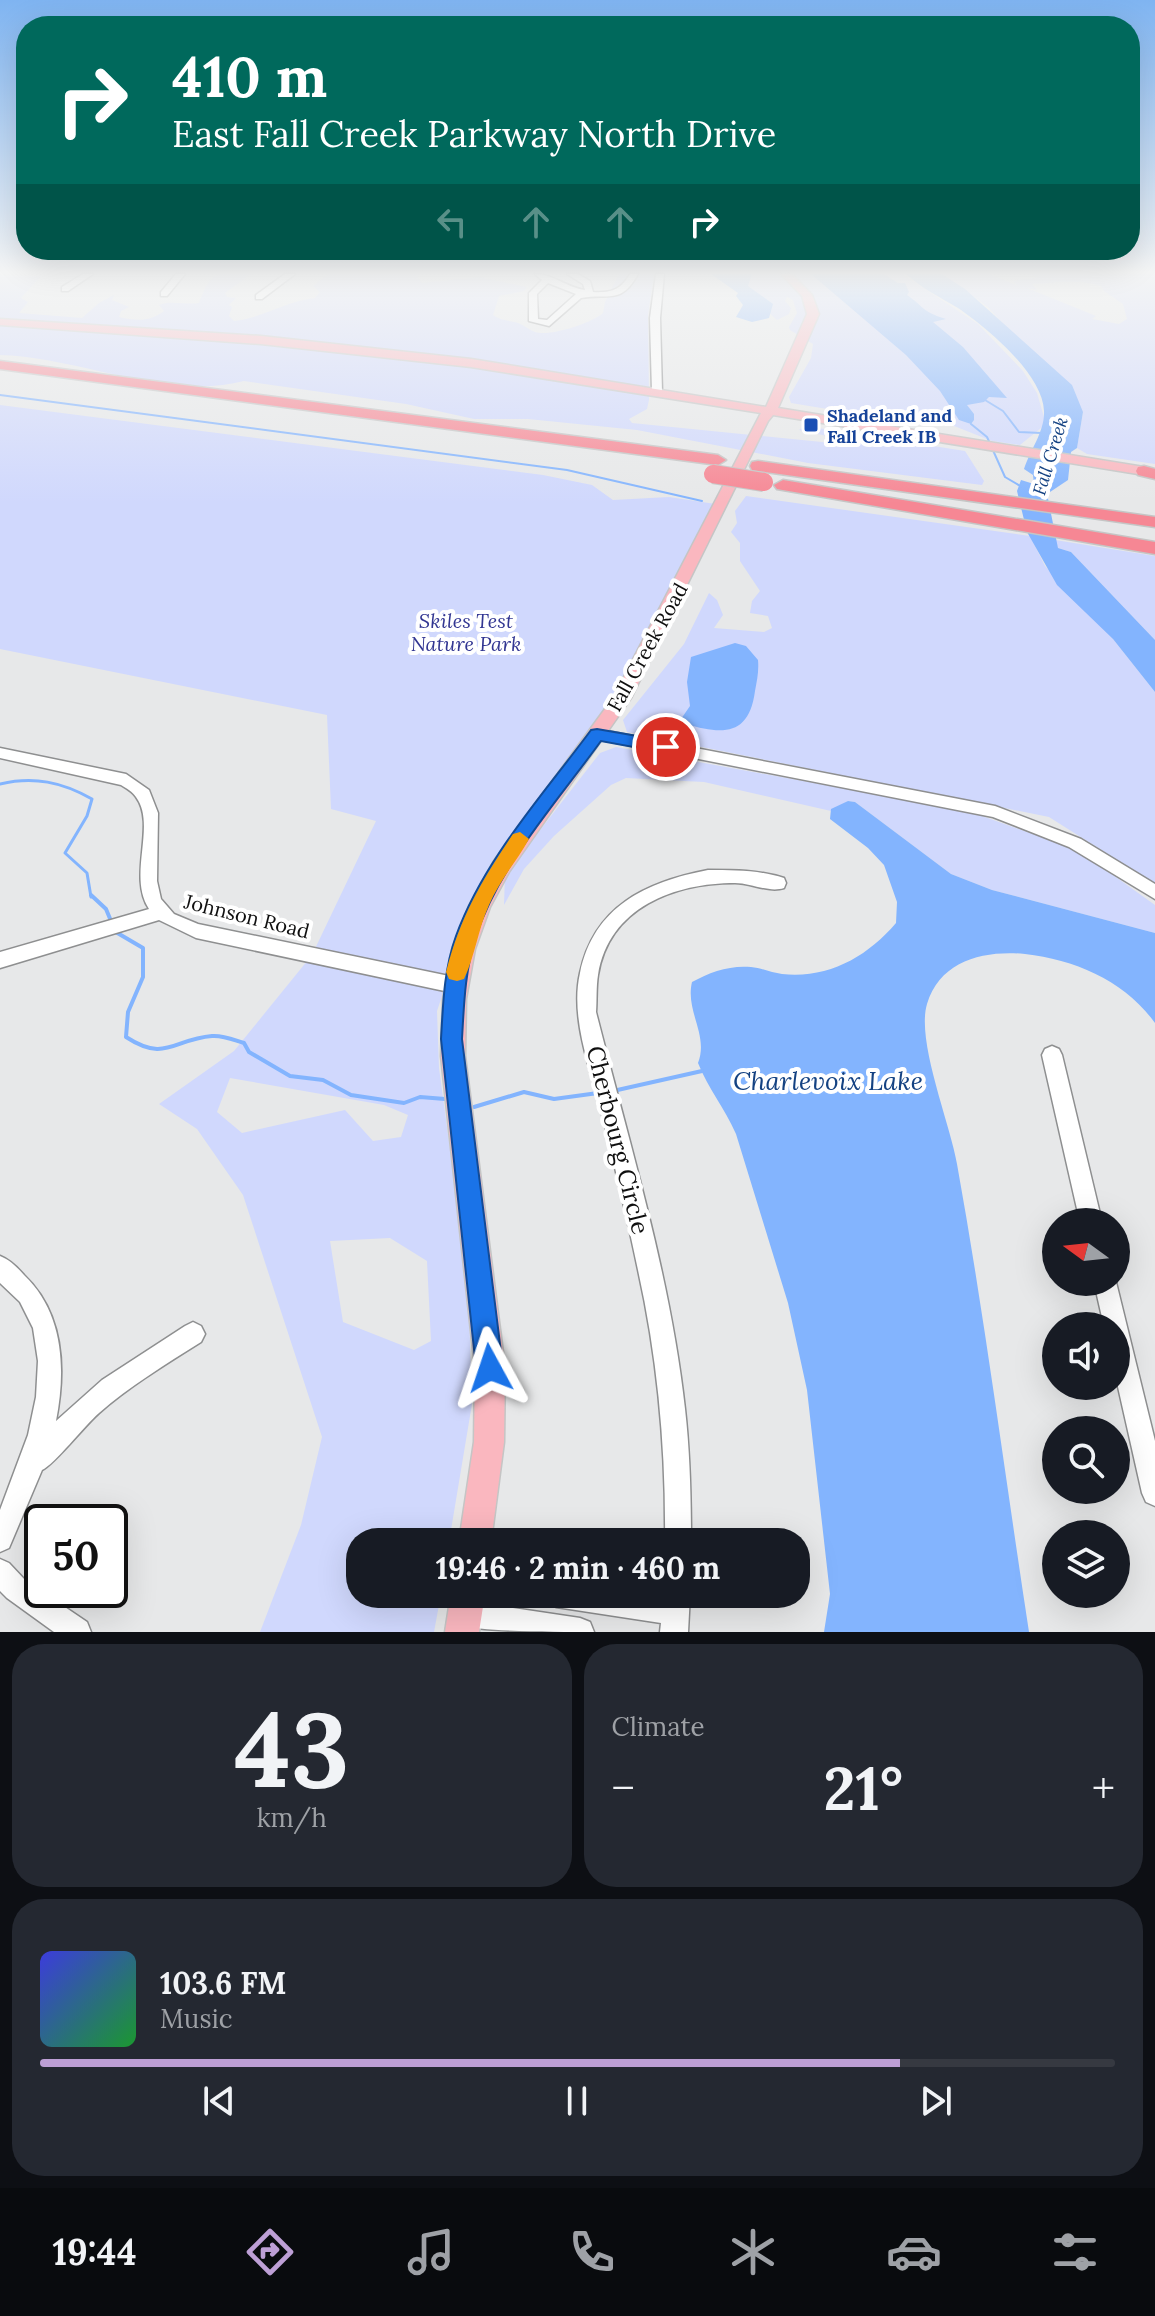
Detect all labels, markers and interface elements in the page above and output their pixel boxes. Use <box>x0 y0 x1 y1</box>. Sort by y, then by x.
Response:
text: 410 m <box>172 41 327 112</box>
icon: right <box>40 48 144 152</box>
text: East Fall Creek Parkway North Drive <box>172 111 776 157</box>
icon: left <box>430 200 474 244</box>
icon: ahead <box>514 200 558 244</box>
icon: ahead <box>598 200 642 244</box>
icon: right <box>682 200 726 244</box>
place label: Shadeland and Fall Creek IB <box>827 404 953 448</box>
water label: Fall Creek <box>1027 414 1073 498</box>
marker: Shadeland and Fall Creek IB <box>802 416 820 434</box>
street label: Fall Creek Road <box>601 578 693 716</box>
park label: Skiles Test Nature Park <box>411 608 521 656</box>
pin <box>632 713 700 781</box>
icon: arrive <box>644 725 688 769</box>
street label: Johnson Road <box>181 888 312 944</box>
street label: Cherbourg Circle <box>580 1043 656 1237</box>
water label: Charlevoix Lake <box>733 1064 923 1097</box>
north arrow <box>1042 1208 1130 1296</box>
map controls <box>1042 1208 1130 1608</box>
button: sound <box>1042 1312 1130 1400</box>
position arrow <box>448 1326 532 1410</box>
button: search <box>1042 1416 1130 1504</box>
speed limit sign: 50 <box>24 1504 128 1608</box>
button: layers <box>1042 1520 1130 1608</box>
text: 19:46 · 2 min · 460 m <box>436 1549 720 1587</box>
text: 43 <box>234 1682 349 1815</box>
text: Climate <box>612 1710 705 1743</box>
text: 21° <box>824 1750 903 1826</box>
text: − <box>612 1760 635 1816</box>
text: + <box>1092 1760 1115 1816</box>
text: km/h <box>257 1801 327 1834</box>
text: 103.6 FM <box>160 1964 286 2002</box>
text: Music <box>160 2002 233 2035</box>
icon: previous <box>197 2079 241 2123</box>
icon: pause <box>555 2079 599 2123</box>
icon: next <box>914 2079 958 2123</box>
icon: directions <box>242 2224 298 2280</box>
icon: music <box>403 2224 459 2280</box>
icon: phone <box>564 2224 620 2280</box>
icon: climate <box>725 2224 781 2280</box>
icon: car <box>886 2224 942 2280</box>
icon: filters <box>1047 2224 1103 2280</box>
text: 19:44 <box>52 2229 137 2275</box>

